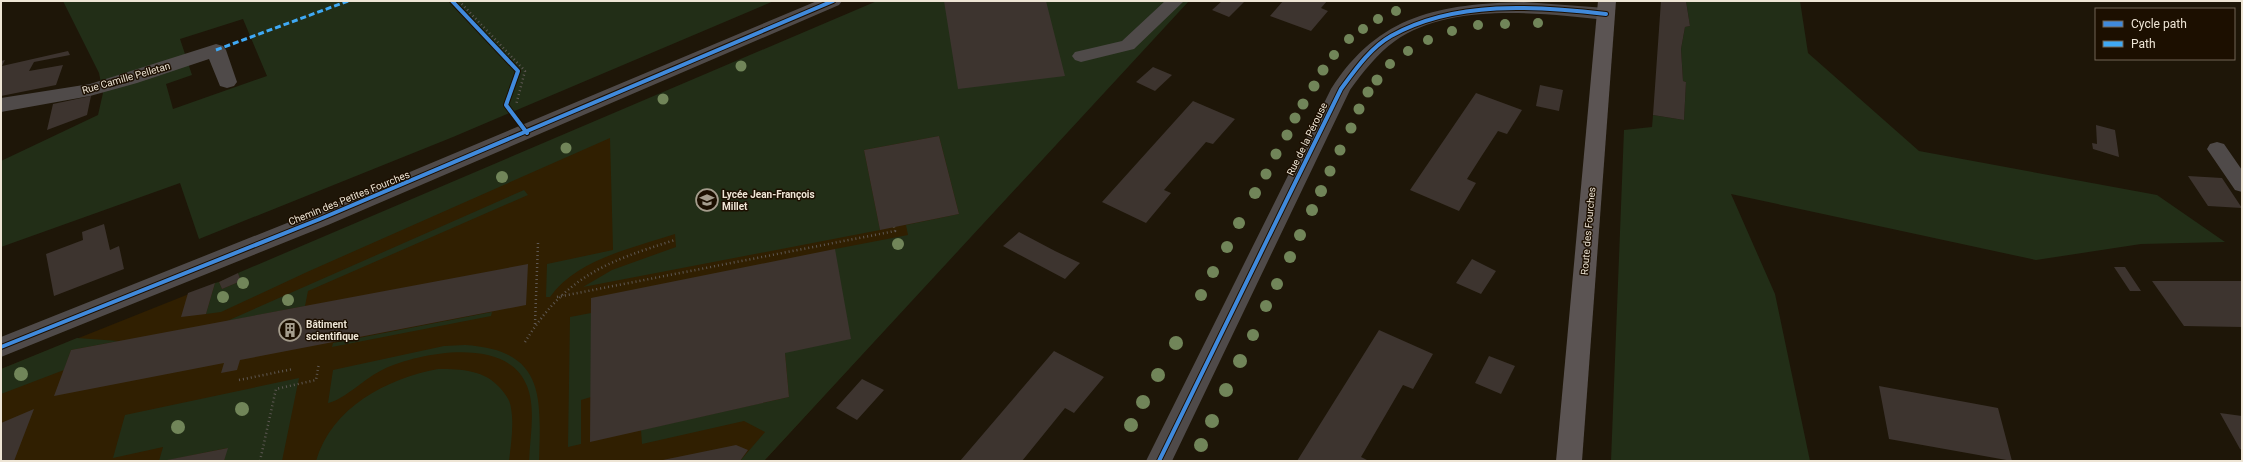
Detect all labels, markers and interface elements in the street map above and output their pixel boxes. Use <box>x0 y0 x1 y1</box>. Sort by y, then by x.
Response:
legend <box>2095 8 2235 60</box>
text: Cycle path <box>2131 17 2187 31</box>
text: Path <box>2131 37 2156 51</box>
street label: Rue Camille Pelletan <box>81 60 171 96</box>
street label: Rue de la Pérouse <box>1285 101 1329 177</box>
street label: Chemin des Petites Fourches <box>287 169 411 227</box>
school or university icon: Lycée Jean-François Millet <box>694 187 720 213</box>
street label: Route des Fourches <box>1579 187 1597 275</box>
place label: Lycée Jean-François Millet <box>722 189 815 212</box>
building icon: Bâtiment scientifique <box>277 317 303 343</box>
place label: Bâtiment scientifique <box>306 319 359 342</box>

